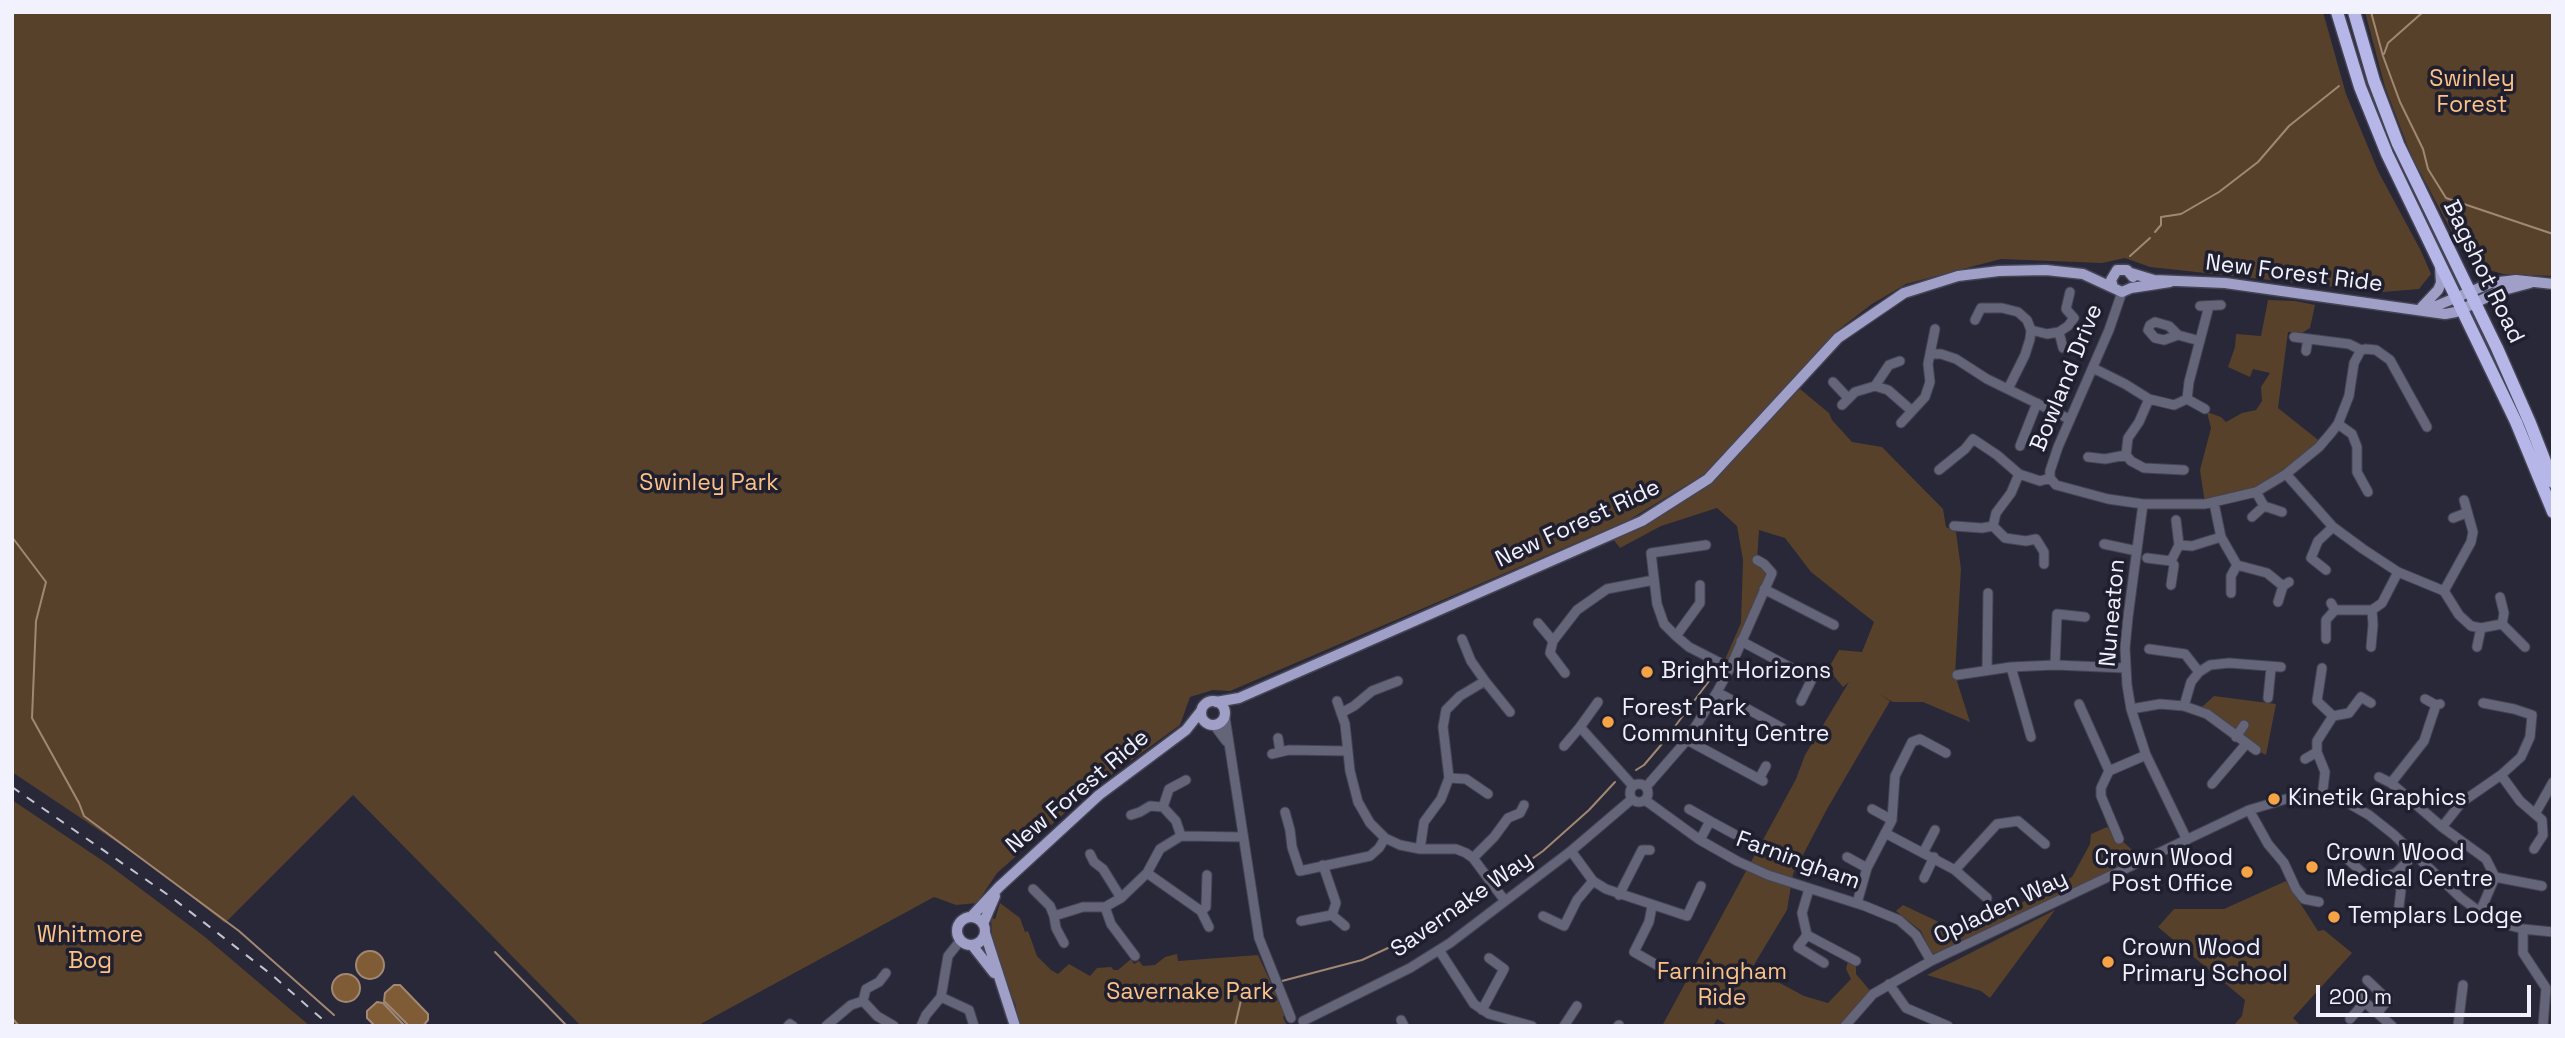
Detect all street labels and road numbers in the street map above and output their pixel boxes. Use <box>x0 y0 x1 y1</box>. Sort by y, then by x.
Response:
street label: Bagshot Road <box>2436 196 2530 348</box>
street label: New Forest Ride <box>2204 249 2384 299</box>
street label: Bowland Drive <box>2025 300 2109 456</box>
street label: New Forest Ride <box>1491 474 1665 574</box>
street label: Nuneaton <box>2095 558 2131 668</box>
street label: New Forest Ride <box>1001 724 1155 860</box>
street label: Farningham <box>1732 826 1864 896</box>
street label: Savernake Way <box>1386 846 1538 964</box>
street label: Opladen Way <box>1930 865 2072 951</box>

